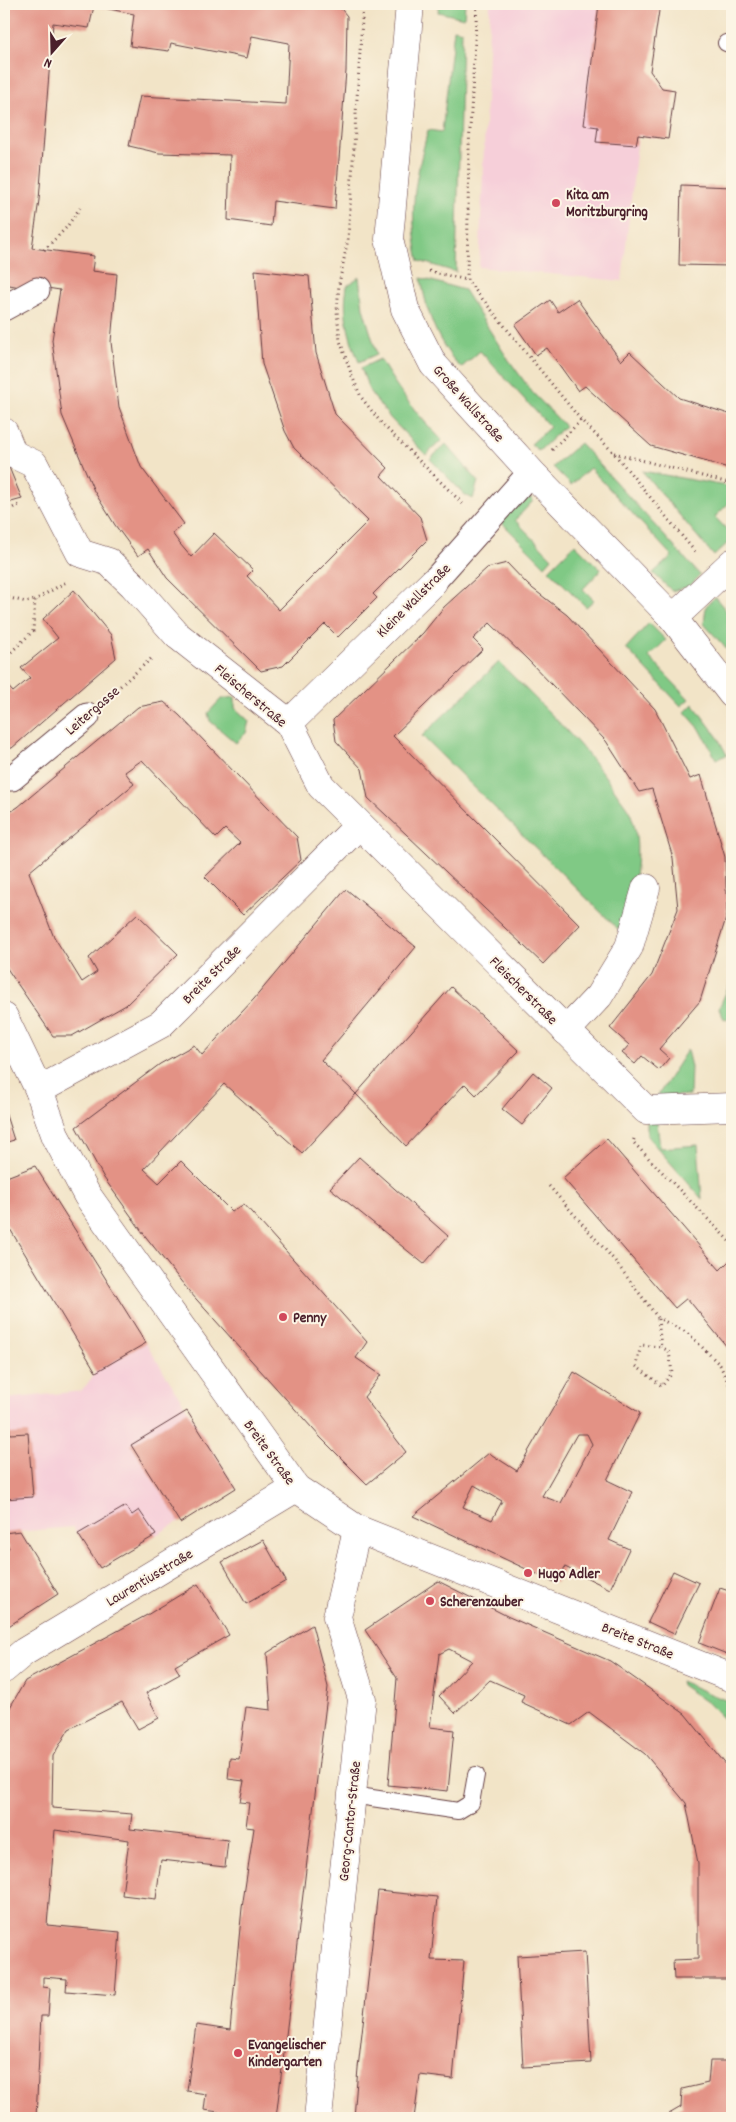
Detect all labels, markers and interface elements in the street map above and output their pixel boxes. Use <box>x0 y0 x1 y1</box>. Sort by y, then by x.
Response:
north arrow <box>28 28 78 78</box>
text: N <box>41 52 55 73</box>
place label: Kita am Moritzburgring <box>566 185 648 224</box>
marker: Kita am Moritzburgring <box>550 197 562 209</box>
street label: Große Wallstraße <box>427 361 509 448</box>
street label: Kleine Wallstraße <box>372 559 457 644</box>
street label: Fleischerstraße <box>208 659 291 734</box>
street label: Leitergasse <box>61 681 126 741</box>
street label: Breite Straße <box>178 940 247 1010</box>
street label: Fleischerstraße <box>483 952 562 1031</box>
place label: Penny <box>293 1308 327 1330</box>
marker: Penny <box>277 1311 289 1323</box>
street label: Breite Straße <box>237 1416 300 1491</box>
street label: Laurentiusstraße <box>102 1544 198 1613</box>
place label: Hugo Adler <box>538 1564 600 1586</box>
marker: Hugo Adler <box>522 1567 534 1579</box>
place label: Scherenzauber <box>440 1592 524 1614</box>
marker: Scherenzauber <box>424 1595 436 1607</box>
street label: Breite Straße <box>598 1617 677 1666</box>
street label: Georg-Cantor-Straße <box>334 1760 368 1882</box>
place label: Evangelischer Kindergarten <box>248 2035 326 2074</box>
marker: Evangelischer Kindergarten <box>232 2047 244 2059</box>

